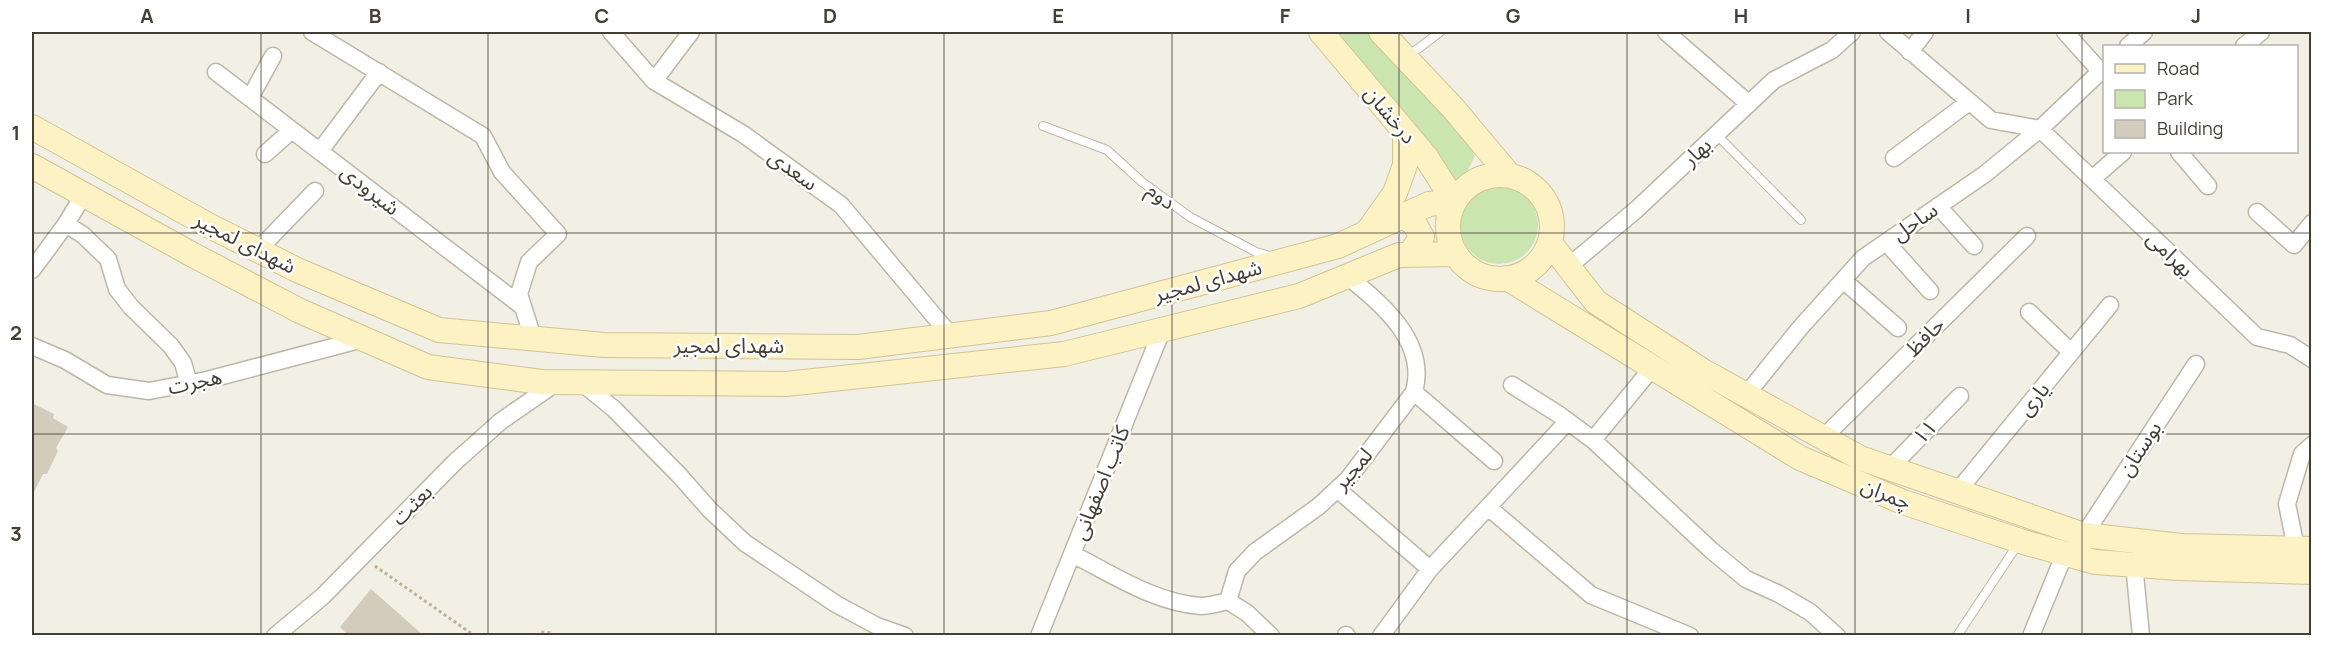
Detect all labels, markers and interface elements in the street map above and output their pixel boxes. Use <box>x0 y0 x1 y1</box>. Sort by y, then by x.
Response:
text: A <box>140 2 154 29</box>
text: B <box>369 2 382 29</box>
text: C <box>595 2 609 29</box>
text: D <box>823 2 837 29</box>
text: E <box>1052 2 1064 29</box>
text: F <box>1280 2 1291 29</box>
text: G <box>1506 2 1521 29</box>
text: H <box>1734 2 1748 29</box>
text: I <box>1965 2 1971 29</box>
text: J <box>2191 2 2201 29</box>
legend <box>2103 45 2298 153</box>
text: Road <box>2157 56 2200 80</box>
street label: درخشان <box>1358 79 1423 149</box>
text: Park <box>2157 86 2194 110</box>
text: Building <box>2157 116 2223 140</box>
text: 1 <box>12 119 20 146</box>
street label: بهار <box>1675 131 1717 172</box>
street label: سعدی <box>763 142 824 197</box>
street label: شیرودی <box>335 157 406 221</box>
street label: دوم <box>1140 175 1182 218</box>
street label: ساحل <box>1886 195 1943 247</box>
street label: شهدای لمجیر <box>189 204 301 280</box>
street label: بهرامی <box>2141 224 2200 283</box>
street label: شهدای لمجیر <box>1150 252 1265 308</box>
street label: حافظ <box>1898 310 1950 362</box>
text: 2 <box>10 319 22 346</box>
street label: شهدای لمجیر <box>673 331 784 359</box>
street label: هجرت <box>165 362 224 400</box>
street label: یاری <box>2011 376 2055 421</box>
street label: ۱۱ <box>1906 413 1943 450</box>
street label: بوستان <box>2111 416 2167 481</box>
street label: کاتب اصفهانی <box>1065 421 1136 544</box>
street label: لمجیر <box>1326 441 1378 496</box>
street label: چمران <box>1857 470 1916 516</box>
street label: بعثت <box>385 478 438 531</box>
text: 3 <box>10 520 22 547</box>

